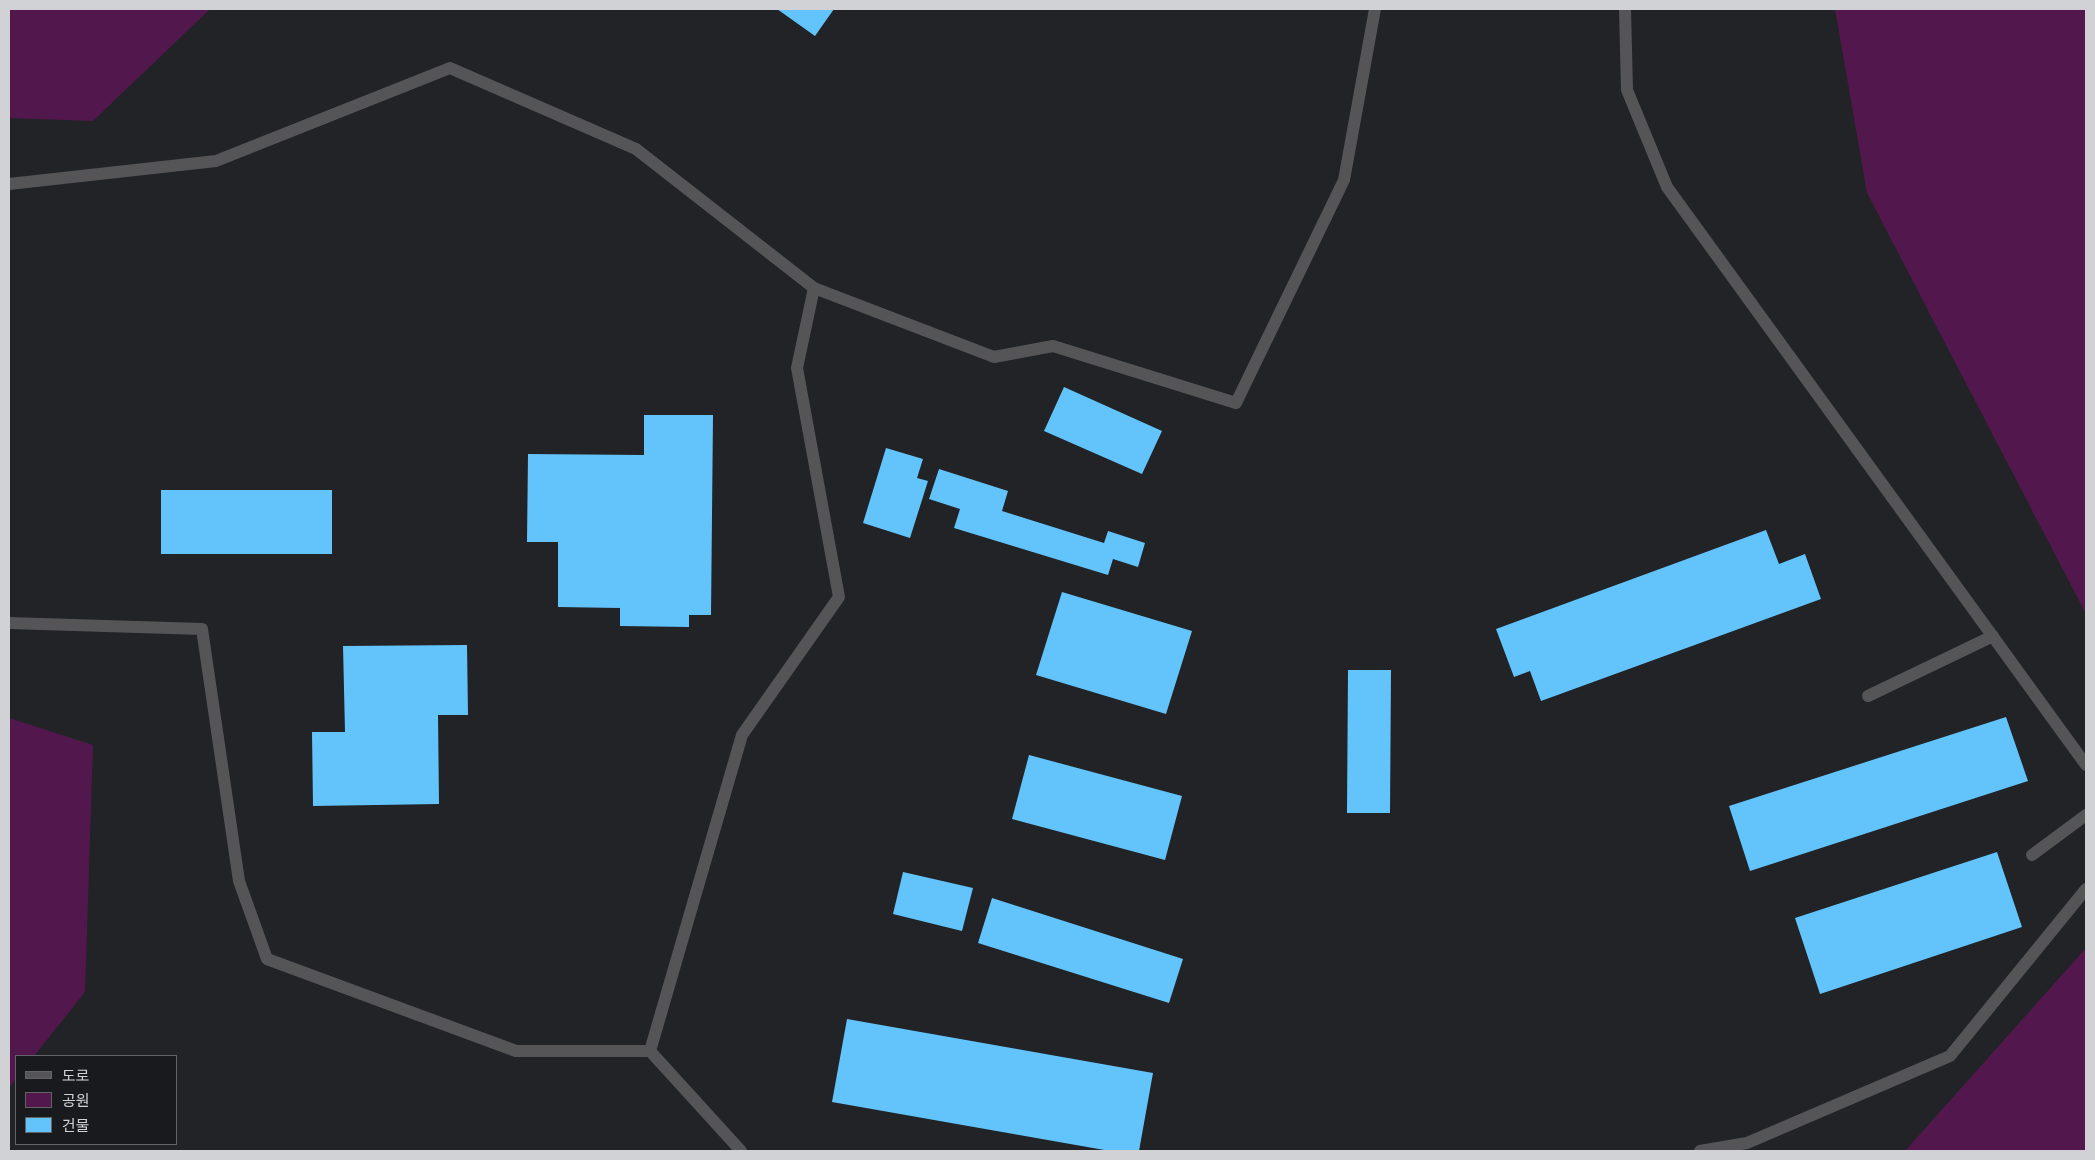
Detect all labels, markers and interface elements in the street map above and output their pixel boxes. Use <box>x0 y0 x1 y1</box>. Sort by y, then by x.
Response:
legend <box>15 1055 178 1145</box>
text: 도로 <box>62 1065 90 1085</box>
text: 공원 <box>62 1090 90 1110</box>
text: 건물 <box>62 1115 90 1135</box>

